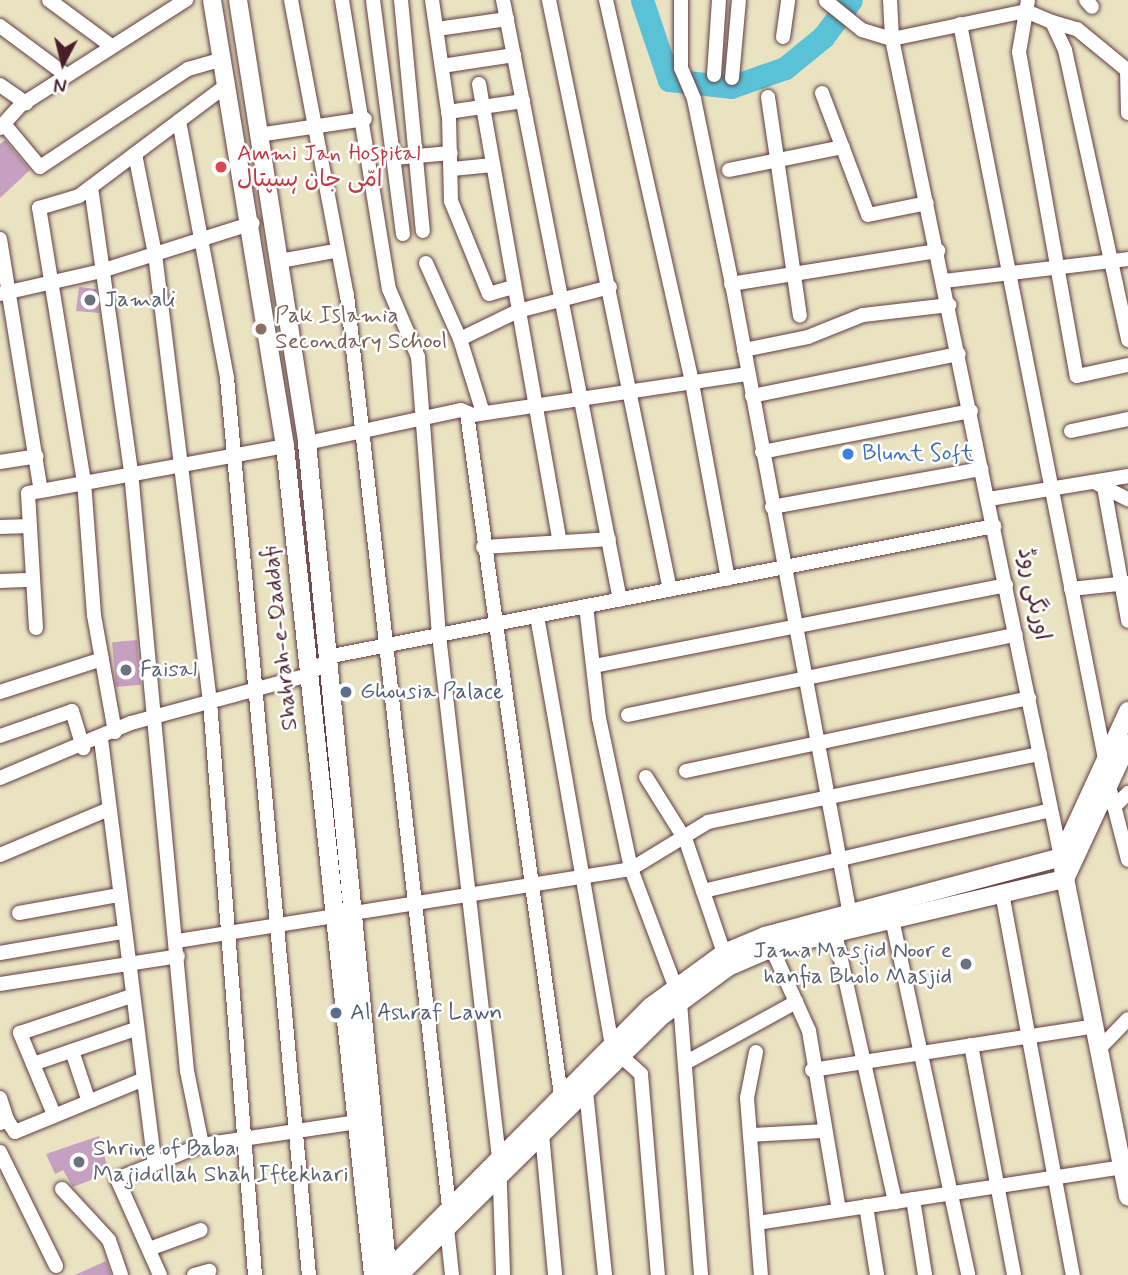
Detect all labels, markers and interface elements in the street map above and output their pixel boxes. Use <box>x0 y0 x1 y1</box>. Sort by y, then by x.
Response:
north arrow <box>28 28 98 98</box>
text: N <box>53 71 68 98</box>
place label: Ammi Jan Hospital امّی جان ہسپتال <box>237 140 430 194</box>
marker: Ammi Jan Hospital امّی جان ہسپتال <box>211 157 231 177</box>
place label: Jamali <box>104 286 176 314</box>
marker: Jamali <box>82 292 98 308</box>
place label: Pak Islamia Secondary School <box>275 302 447 356</box>
marker: Pak Islamia Secondary School <box>253 321 269 337</box>
place label: Blunt Soft <box>862 440 974 468</box>
marker: Blunt Soft <box>840 446 856 462</box>
street label: Shahrah-e-Qaddafi <box>258 544 304 732</box>
street label: اورنگی روڈ <box>1010 545 1056 643</box>
place label: Faisal <box>140 656 197 684</box>
marker: Faisal <box>118 662 134 678</box>
place label: Ghousia Palace <box>360 678 504 706</box>
marker: Ghousia Palace <box>338 684 354 700</box>
place label: Jama Masjid Noor e hanfia Bholo Masjid <box>756 937 952 991</box>
marker: Jama Masjid Noor e hanfia Bholo Masjid <box>958 956 974 972</box>
place label: Al Ashraf Lawn <box>350 999 508 1027</box>
marker: Al Ashraf Lawn <box>328 1005 344 1021</box>
place label: Shrine of Baba Majidullah Shah Iftekhari <box>93 1135 349 1189</box>
marker: Shrine of Baba Majidullah Shah Iftekhari <box>71 1154 87 1170</box>

